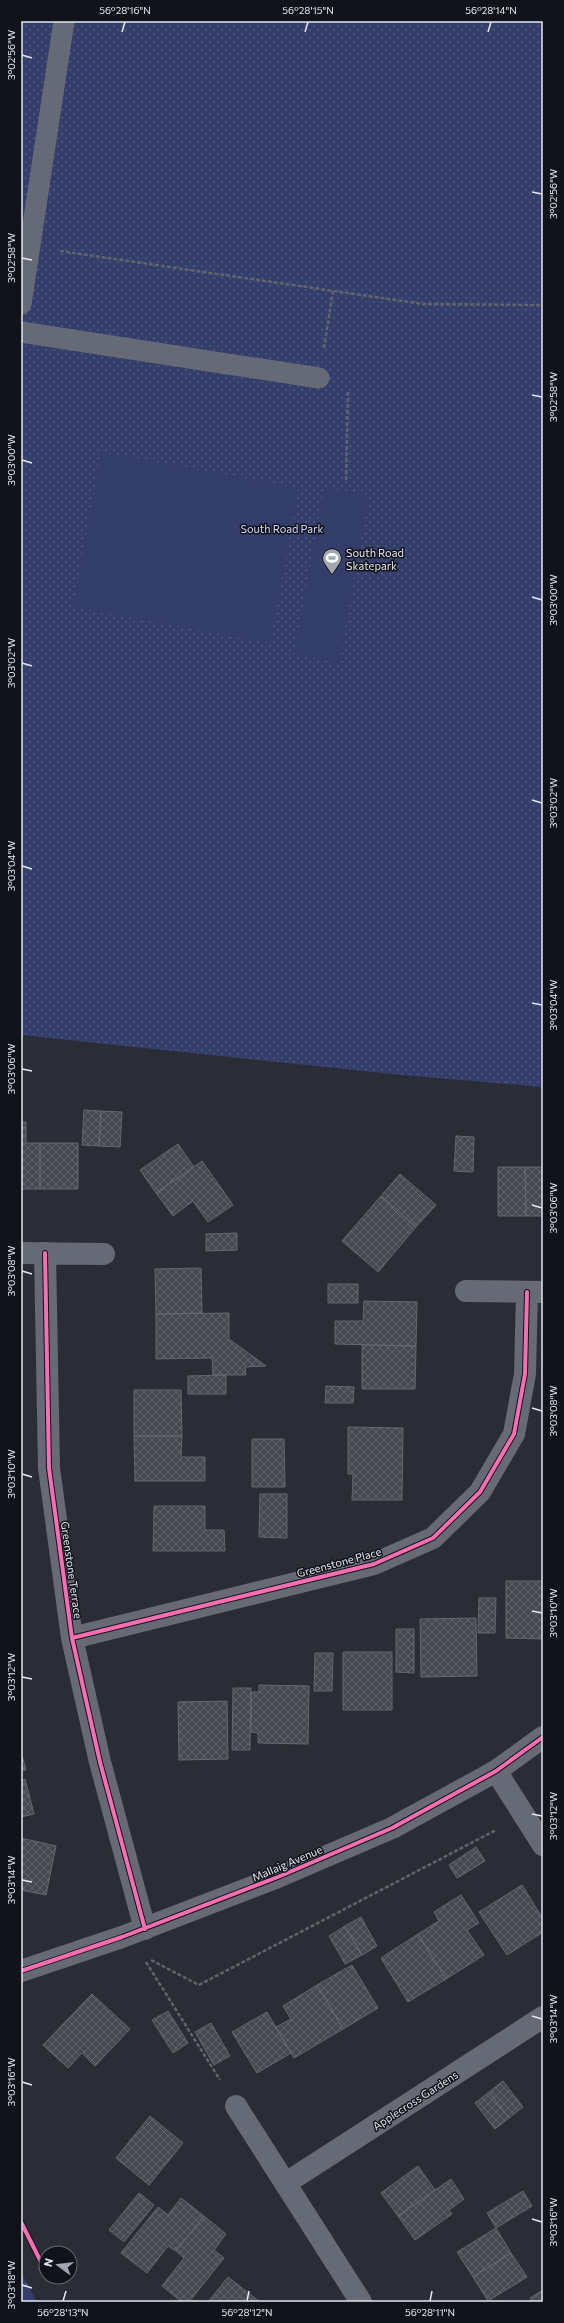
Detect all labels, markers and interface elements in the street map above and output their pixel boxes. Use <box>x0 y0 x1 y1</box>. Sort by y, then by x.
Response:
text: 56°28'16"N <box>99 4 151 16</box>
text: 56°28'15"N <box>282 4 334 16</box>
text: 56°28'14"N <box>465 4 517 16</box>
text: 3°02'56"W <box>5 30 17 80</box>
text: 3°02'56"W <box>547 169 559 219</box>
text: 3°02'58"W <box>5 233 17 283</box>
text: 3°02'58"W <box>547 372 559 422</box>
text: 3°03'00"W <box>5 434 17 486</box>
park label: South Road Park <box>241 522 323 535</box>
place label: South Road Skatepark <box>346 546 404 572</box>
sports icon: South Road Skatepark <box>321 547 343 575</box>
text: 3°03'00"W <box>547 574 559 626</box>
text: 3°03'02"W <box>5 638 17 688</box>
text: 3°03'02"W <box>547 778 559 828</box>
text: 3°03'04"W <box>5 840 17 892</box>
text: 3°03'04"W <box>547 979 559 1031</box>
text: 3°03'06"W <box>5 1043 17 1095</box>
text: 3°03'06"W <box>547 1182 559 1234</box>
text: 3°03'08"W <box>5 1245 17 1297</box>
text: 3°03'08"W <box>547 1385 559 1437</box>
text: 3°03'10"W <box>5 1449 17 1499</box>
street label: Greenstone Terrace <box>59 1521 85 1620</box>
street label: Greenstone Place <box>295 1544 383 1580</box>
text: 3°03'10"W <box>547 1588 559 1638</box>
text: 3°03'12"W <box>5 1653 17 1701</box>
text: 3°03'12"W <box>547 1792 559 1840</box>
street label: Mallaig Avenue <box>250 1842 324 1884</box>
text: 3°03'14"W <box>5 1856 17 1904</box>
text: 3°03'14"W <box>547 1995 559 2043</box>
text: 3°03'16"W <box>5 2058 17 2106</box>
street label: Applecross Gardens <box>370 2068 460 2132</box>
text: 3°03'16"W <box>547 2198 559 2246</box>
north arrow <box>38 2245 78 2285</box>
text: N <box>41 2257 55 2268</box>
text: 3°03'18"W <box>5 2261 17 2309</box>
text: 56°28'13"N <box>37 2306 89 2318</box>
text: 56°28'12"N <box>221 2306 273 2318</box>
text: 56°28'11"N <box>405 2306 455 2318</box>

